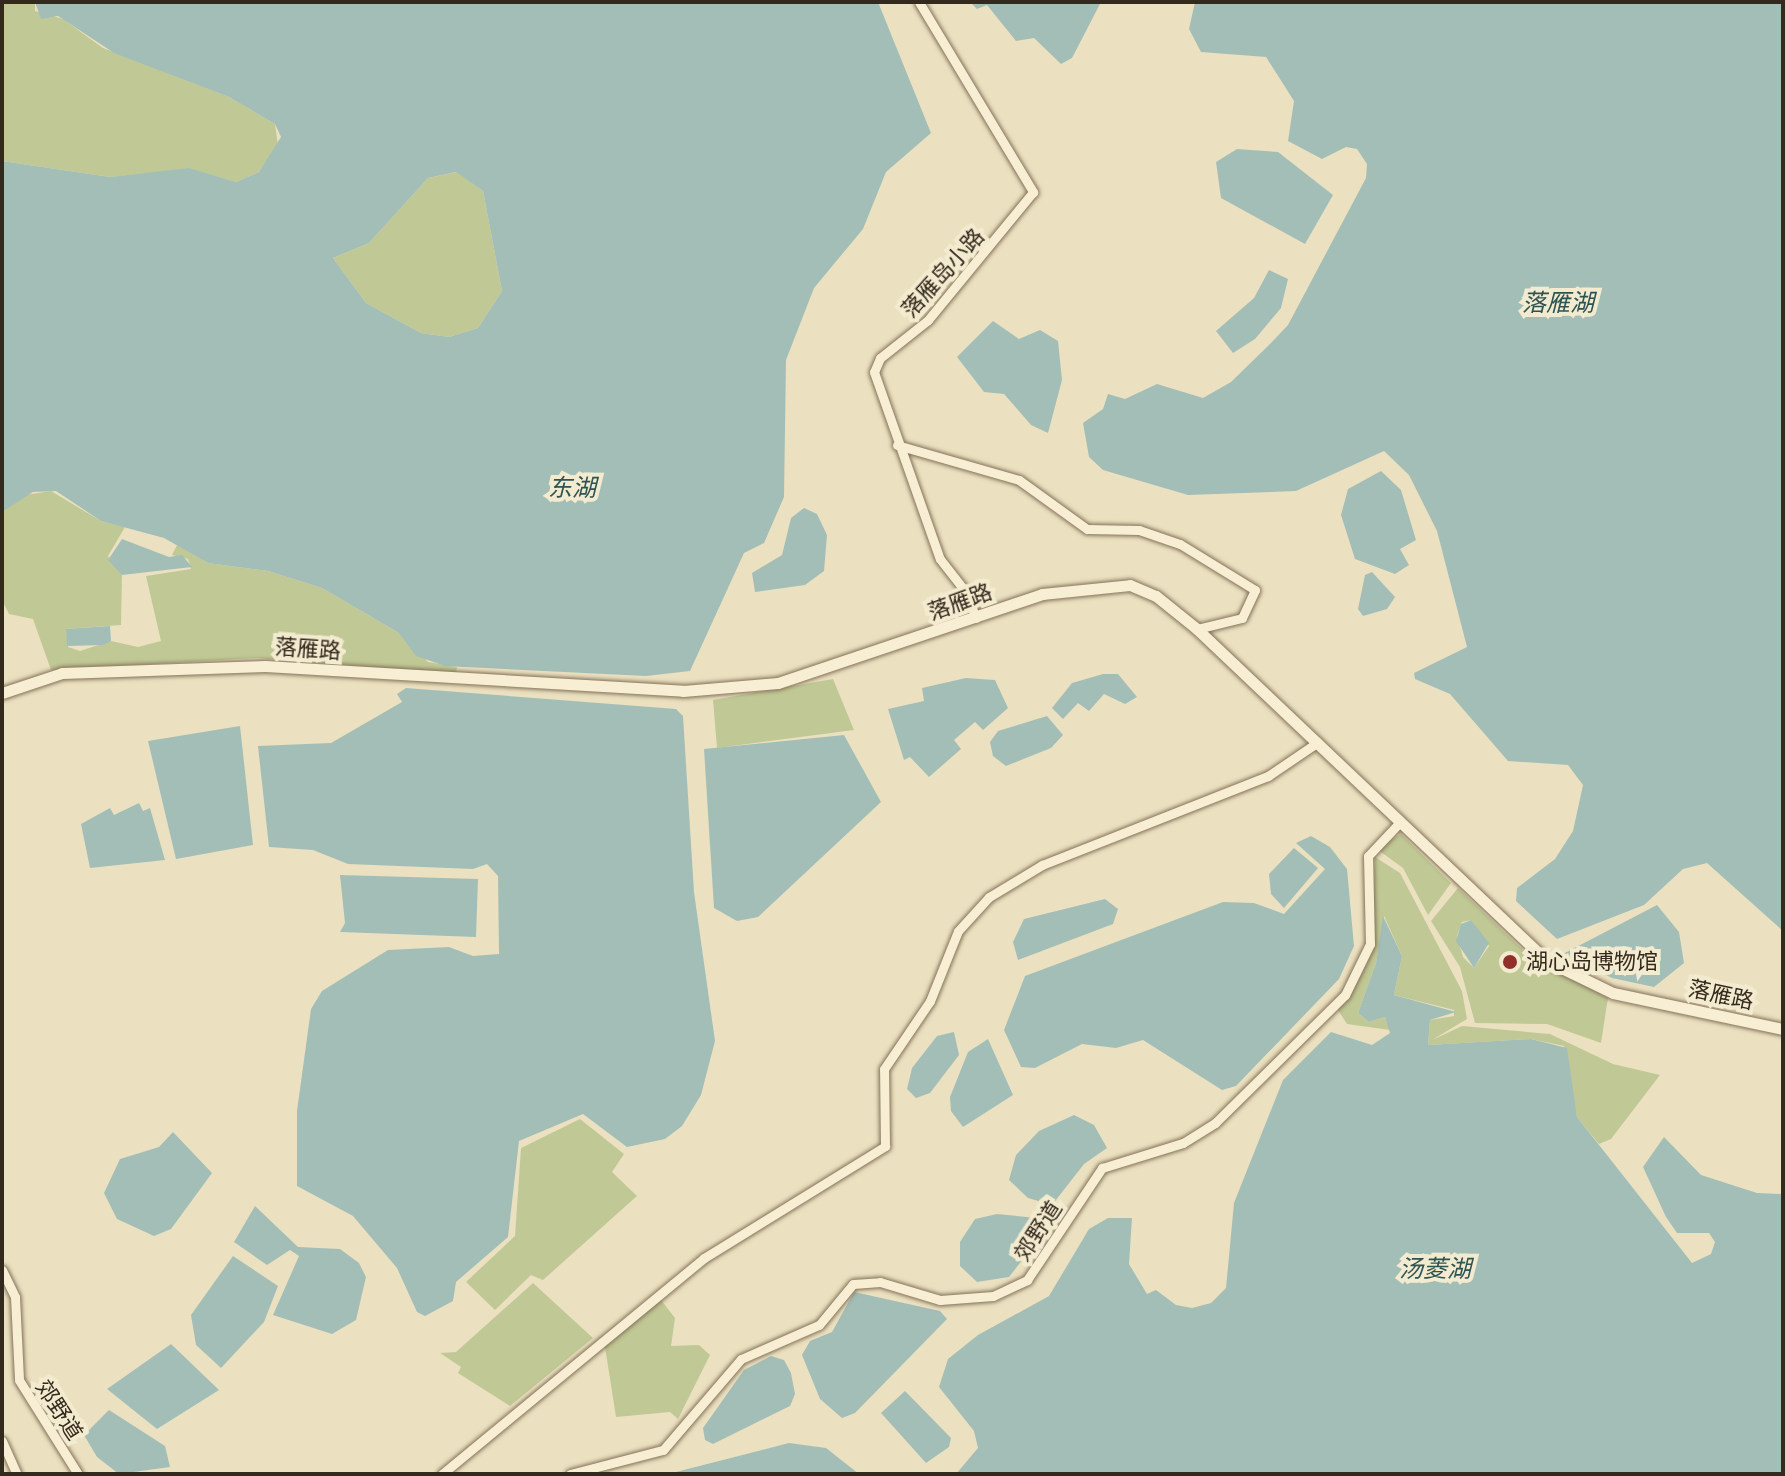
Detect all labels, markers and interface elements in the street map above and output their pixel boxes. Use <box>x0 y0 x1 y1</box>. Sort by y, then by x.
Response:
street label: 落雁岛小路 <box>896 223 990 323</box>
water label: 落雁湖 <box>1522 289 1594 317</box>
water label: 东湖 <box>548 474 596 502</box>
street label: 落雁路 <box>924 578 996 626</box>
street label: 落雁路 <box>274 634 342 664</box>
place label: 湖心岛博物馆 <box>1526 949 1658 975</box>
marker: 湖心岛博物馆 <box>1501 953 1519 971</box>
street label: 落雁路 <box>1686 975 1756 1015</box>
street label: 郊野道 <box>1009 1196 1067 1266</box>
water label: 汤菱湖 <box>1399 1255 1471 1283</box>
street label: 郊野道 <box>30 1375 88 1445</box>

